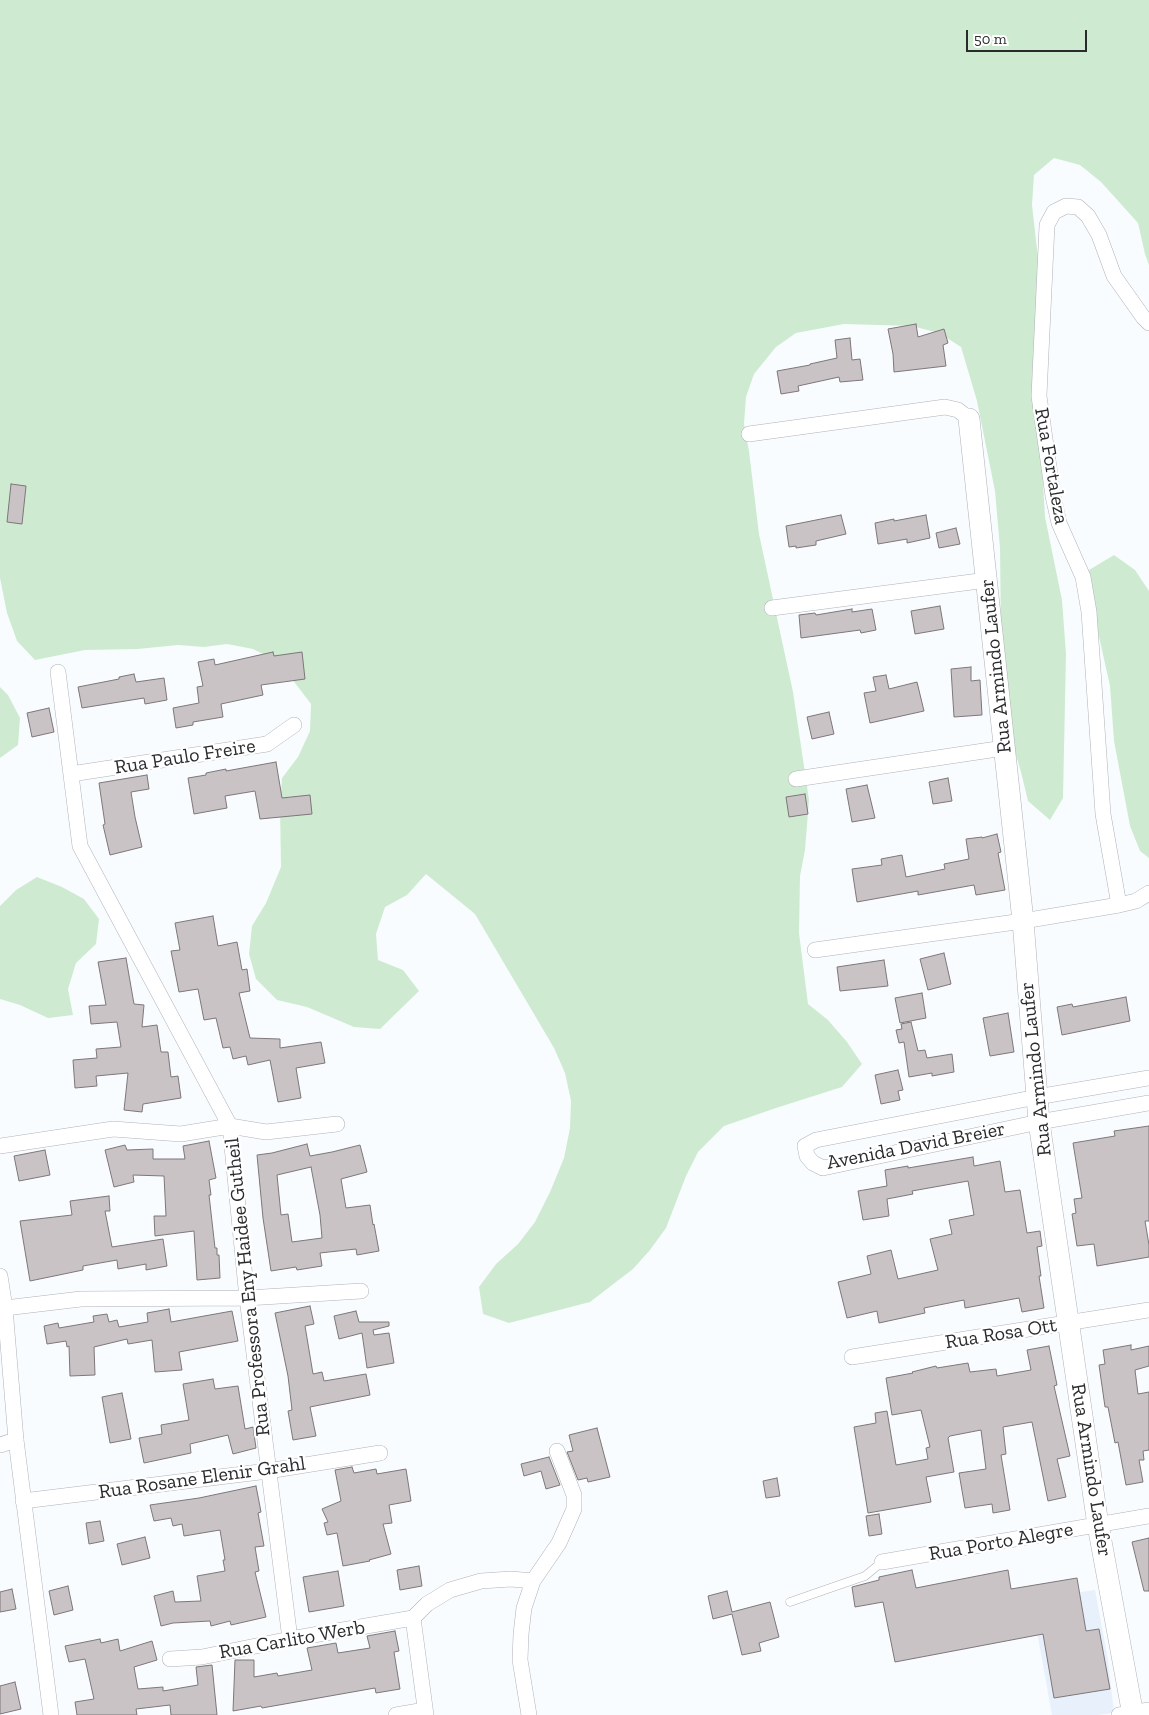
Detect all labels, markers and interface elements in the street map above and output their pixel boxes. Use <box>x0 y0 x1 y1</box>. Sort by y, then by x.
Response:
scale bar <box>969 20 1090 52</box>
text: 50 m <box>974 30 1007 48</box>
street label: Rua Fortaleza <box>1029 406 1073 526</box>
street label: Rua Armindo Laufer <box>975 578 1017 754</box>
street label: Rua Paulo Freire <box>113 734 257 780</box>
street label: Rua Armindo Laufer <box>1015 981 1057 1157</box>
street label: Avenida David Breier <box>825 1117 1007 1175</box>
street label: Rua Professora Eny Haidee Gutheil <box>220 1137 276 1437</box>
street label: Rua Rosa Ott <box>944 1313 1058 1355</box>
street label: Rua Armindo Laufer <box>1065 1382 1117 1558</box>
street label: Rua Rosane Elenir Grahl <box>97 1452 307 1504</box>
street label: Rua Porto Alegre <box>927 1517 1075 1567</box>
street label: Rua Carlito Werb <box>217 1615 367 1665</box>

